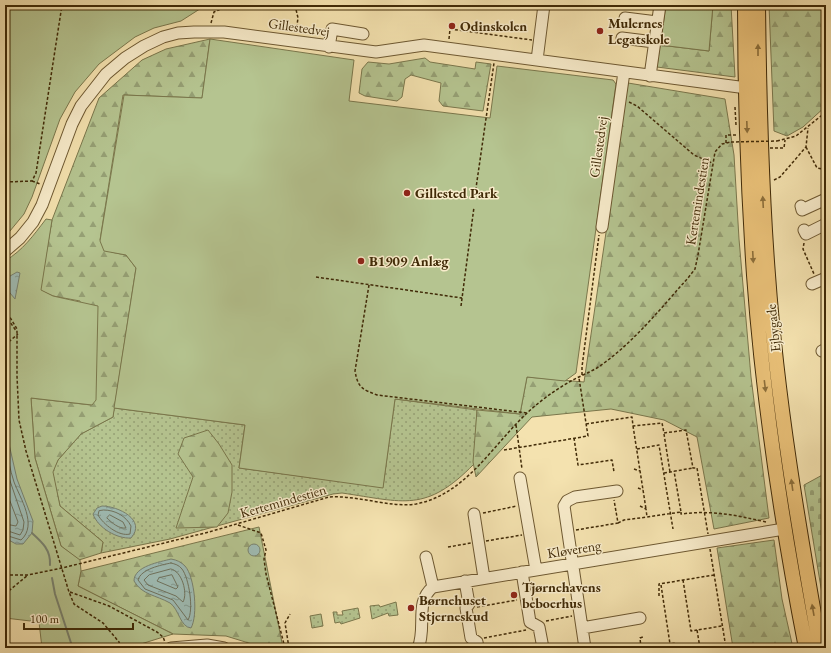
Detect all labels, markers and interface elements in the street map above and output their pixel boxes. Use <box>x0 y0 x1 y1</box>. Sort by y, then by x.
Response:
street label: Gillestedvej <box>267 14 331 40</box>
place label: Mulernes Legatskole <box>608 14 670 48</box>
place label: Odinskolen <box>460 17 527 35</box>
marker: Odinskolen <box>447 21 457 31</box>
marker: Mulernes Legatskole <box>595 26 605 36</box>
one-way arrow <box>755 43 761 56</box>
street label: Gillestedvej <box>585 115 611 179</box>
one-way arrow <box>744 121 750 134</box>
street label: Kertemindestien <box>681 155 713 246</box>
place label: Gillested Park <box>415 184 498 202</box>
marker: Gillested Park <box>402 188 412 198</box>
one-way arrow <box>760 196 767 208</box>
one-way arrow <box>750 251 757 263</box>
place label: B1909 Anlæg <box>369 252 449 270</box>
marker: B1909 Anlæg <box>356 256 366 266</box>
street label: Ejbygade <box>761 303 784 353</box>
one-way arrow <box>762 380 768 392</box>
one-way arrow <box>789 478 795 491</box>
street label: Kertemindestien <box>238 480 329 522</box>
street label: Kløvereng <box>546 536 603 562</box>
place label: Tjørnehavens beboerhus <box>522 578 601 612</box>
marker: Tjørnehavens beboerhus <box>509 590 519 600</box>
place label: Børnehuset Stjerneskud <box>419 591 489 625</box>
marker: Børnehuset Stjerneskud <box>406 603 416 613</box>
one-way arrow <box>810 603 816 616</box>
scale bar <box>24 605 133 631</box>
text: 100 m <box>30 611 60 627</box>

